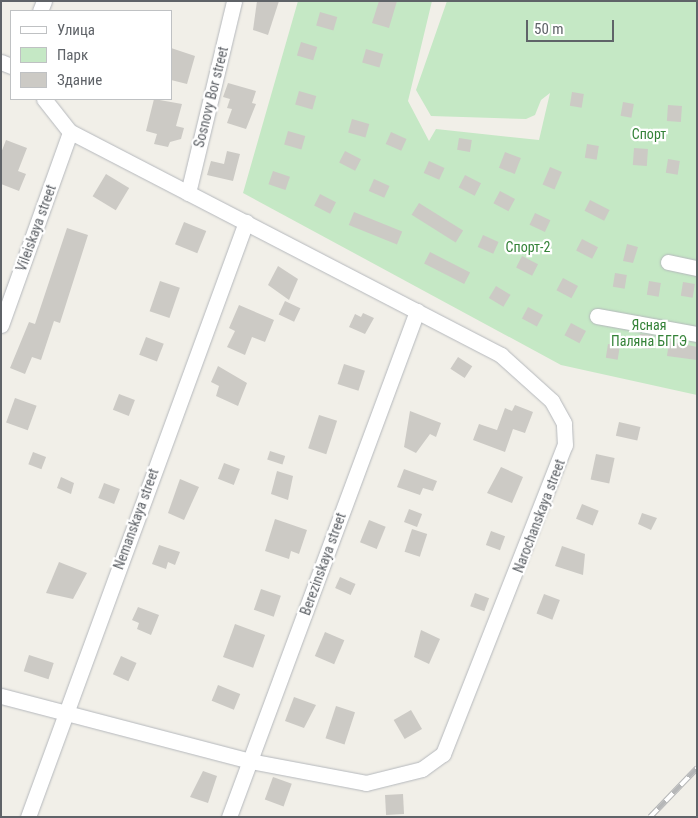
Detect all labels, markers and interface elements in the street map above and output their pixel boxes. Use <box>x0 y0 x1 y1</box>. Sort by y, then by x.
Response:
legend <box>10 10 172 100</box>
scale bar <box>528 10 616 42</box>
text: 50 m <box>534 20 564 38</box>
text: Улица <box>57 21 95 39</box>
street label: Sosnovy Bor street <box>190 45 232 149</box>
text: Парк <box>57 46 88 64</box>
text: Здание <box>57 71 102 89</box>
park label: Спорт <box>632 126 666 142</box>
street label: Vileiskaya street <box>13 182 59 274</box>
park label: Спорт-2 <box>506 239 550 255</box>
park label: Ясная Паляна БГГЭ <box>611 317 687 350</box>
street label: Narochanskaya street <box>510 457 568 575</box>
street label: Nemanskaya street <box>110 466 162 572</box>
street label: Berezinskaya street <box>297 510 349 618</box>

